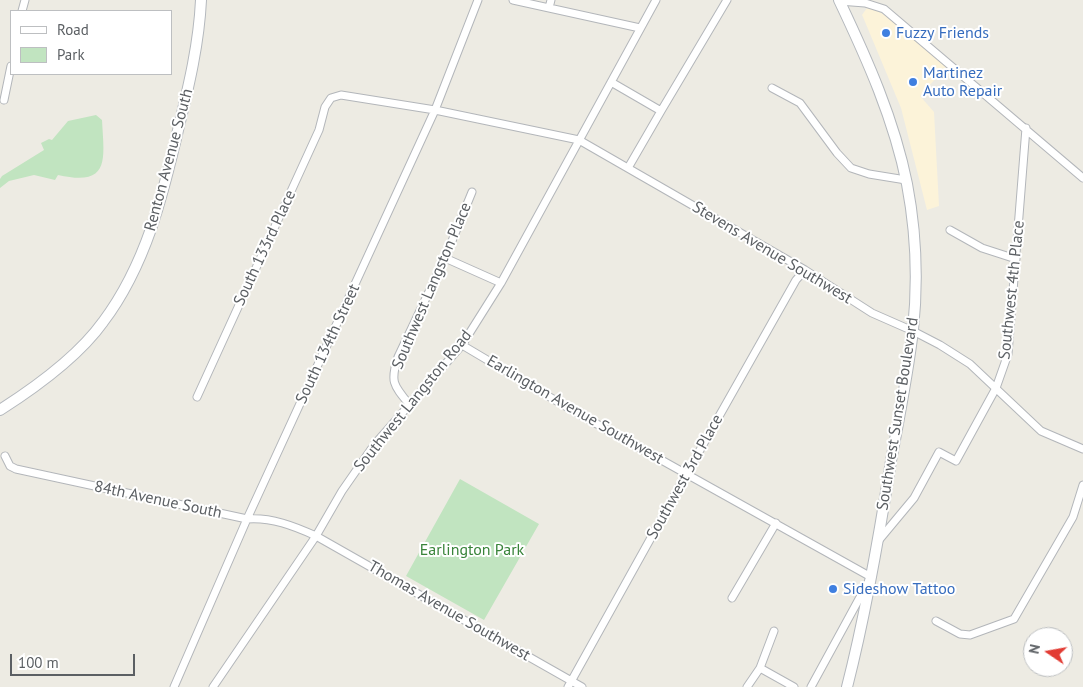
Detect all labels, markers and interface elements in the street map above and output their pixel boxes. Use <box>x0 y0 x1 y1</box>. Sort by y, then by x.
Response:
legend <box>10 10 172 75</box>
text: Road <box>57 20 89 39</box>
place label: Fuzzy Friends <box>896 23 989 43</box>
marker: Fuzzy Friends <box>880 27 892 39</box>
text: Park <box>57 45 85 64</box>
place label: Martinez Auto Repair <box>923 63 1002 101</box>
marker: Martinez Auto Repair <box>907 76 919 88</box>
street label: Renton Avenue South <box>141 87 197 233</box>
street label: South 133rd Place <box>230 187 300 309</box>
street label: Stevens Avenue Southwest <box>689 198 855 308</box>
street label: Southwest Langston Place <box>388 200 476 372</box>
street label: Southwest 4th Place <box>995 220 1029 360</box>
street label: South 134th Street <box>292 281 364 407</box>
street label: Southwest Sunset Boulevard <box>873 316 923 512</box>
street label: Southwest Langston Road <box>350 326 476 476</box>
street label: Earlington Avenue Southwest <box>483 351 667 469</box>
street label: Southwest 3rd Place <box>643 411 727 543</box>
street label: 84th Avenue South <box>92 477 224 523</box>
park label: Earlington Park <box>420 540 524 560</box>
street label: Thomas Avenue Southwest <box>364 557 534 665</box>
place label: Sideshow Tattoo <box>843 579 955 599</box>
marker: Sideshow Tattoo <box>827 583 839 595</box>
north arrow <box>1023 627 1073 677</box>
text: N <box>1025 643 1044 655</box>
scale bar <box>12 644 138 676</box>
text: 100 m <box>18 653 59 672</box>

